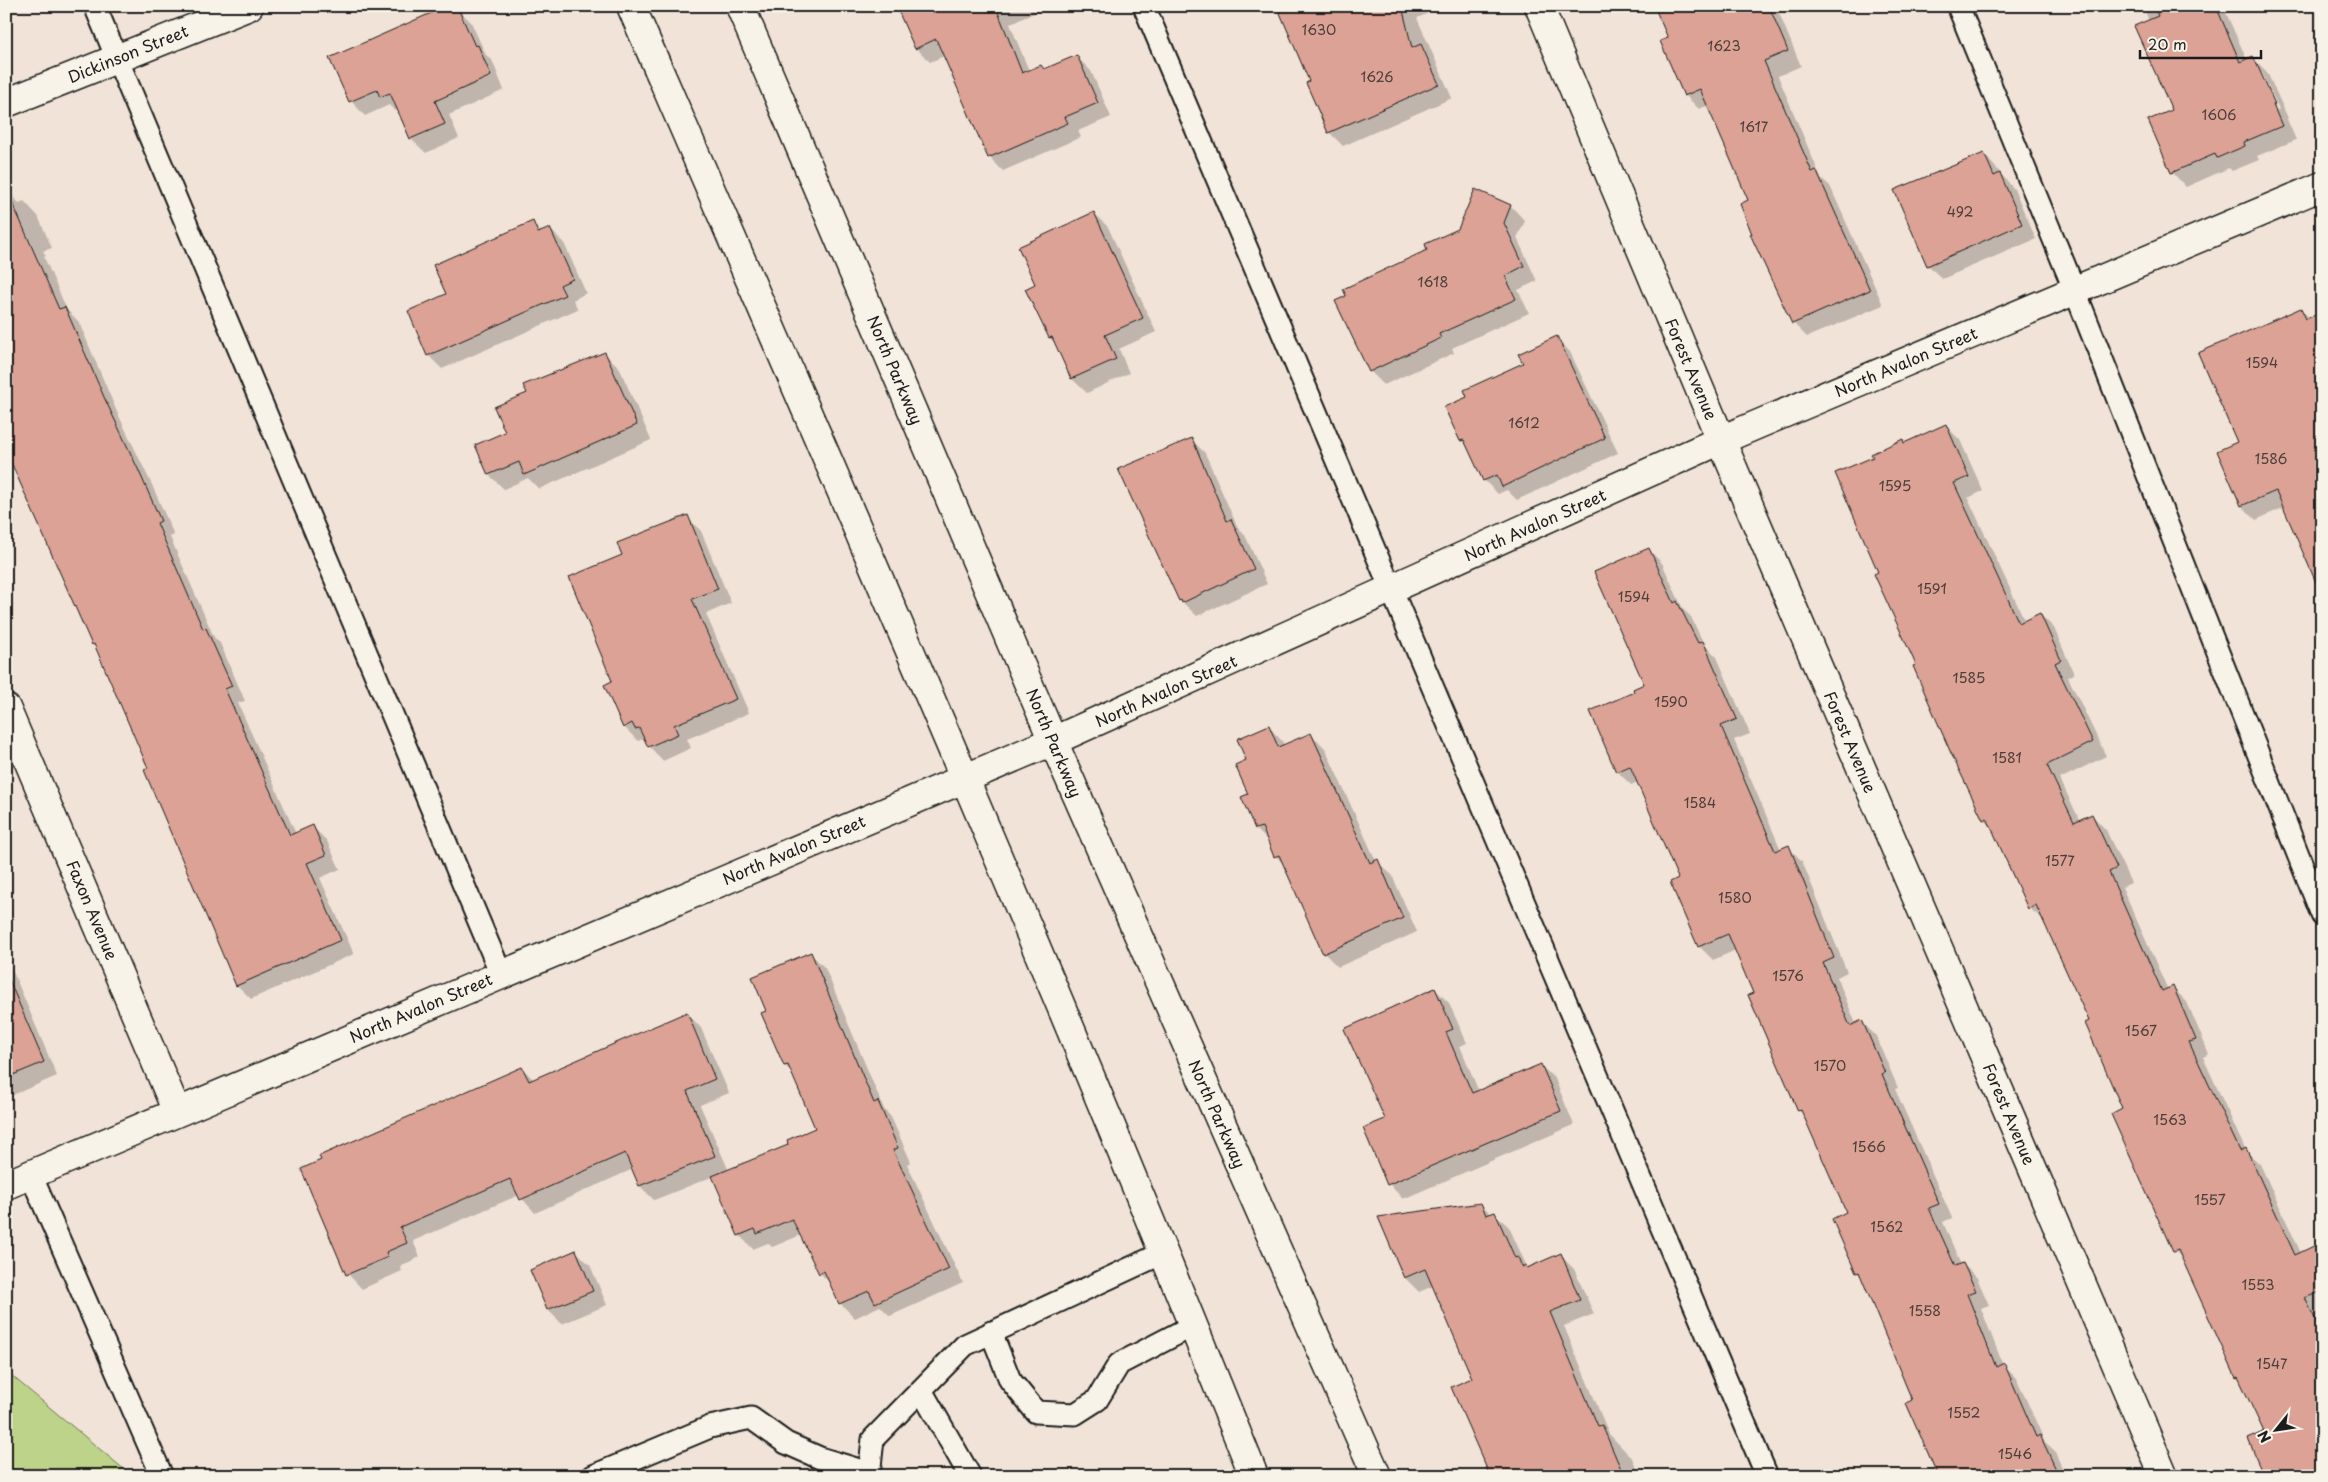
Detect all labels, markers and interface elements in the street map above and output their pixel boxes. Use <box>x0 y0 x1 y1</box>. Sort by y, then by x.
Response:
street label: Dickinson Street <box>64 18 192 88</box>
house number: 1630 <box>1302 19 1336 40</box>
scale bar <box>2140 28 2262 60</box>
text: 20 m <box>2148 32 2187 55</box>
house number: 1623 <box>1707 35 1741 56</box>
house number: 1626 <box>1360 66 1394 87</box>
house number: 1606 <box>2202 104 2236 125</box>
house number: 1617 <box>1740 116 1769 137</box>
house number: 492 <box>1947 201 1973 222</box>
house number: 1618 <box>1418 271 1448 292</box>
street label: North Parkway <box>862 311 930 428</box>
street label: Forest Avenue <box>1660 314 1724 423</box>
street label: North Avalon Street <box>1830 320 1981 402</box>
house number: 1594 <box>2246 352 2278 373</box>
house number: 1612 <box>1508 412 1540 433</box>
house number: 1586 <box>2255 448 2287 469</box>
house number: 1595 <box>1879 475 1911 496</box>
street label: North Avalon Street <box>1460 482 1610 566</box>
house number: 1591 <box>1917 578 1947 599</box>
house number: 1594 <box>1618 586 1650 607</box>
street label: North Avalon Street <box>1091 648 1241 732</box>
house number: 1585 <box>1953 667 1985 688</box>
street label: North Parkway <box>1021 684 1089 801</box>
street label: Forest Avenue <box>1819 687 1883 796</box>
house number: 1590 <box>1654 691 1688 712</box>
house number: 1581 <box>1992 747 2022 768</box>
house number: 1584 <box>1684 792 1716 813</box>
street label: North Avalon Street <box>718 808 869 890</box>
house number: 1577 <box>2045 850 2075 871</box>
street label: Faxon Avenue <box>61 856 125 963</box>
house number: 1580 <box>1718 887 1752 908</box>
house number: 1576 <box>1772 965 1804 986</box>
street label: North Avalon Street <box>345 966 496 1048</box>
house number: 1567 <box>2125 1020 2157 1041</box>
house number: 1570 <box>1814 1055 1846 1076</box>
street label: North Parkway <box>1183 1056 1253 1172</box>
street label: Forest Avenue <box>1978 1059 2042 1168</box>
house number: 1563 <box>2153 1109 2187 1130</box>
house number: 1566 <box>1852 1136 1886 1157</box>
house number: 1557 <box>2194 1189 2226 1210</box>
house number: 1562 <box>1871 1216 1903 1237</box>
house number: 1553 <box>2242 1274 2274 1295</box>
house number: 1558 <box>1909 1300 1941 1321</box>
house number: 1547 <box>2257 1353 2288 1374</box>
house number: 1552 <box>1948 1402 1981 1423</box>
north arrow <box>2250 1404 2300 1454</box>
text: N <box>2252 1427 2276 1447</box>
house number: 1546 <box>1998 1443 2032 1464</box>

